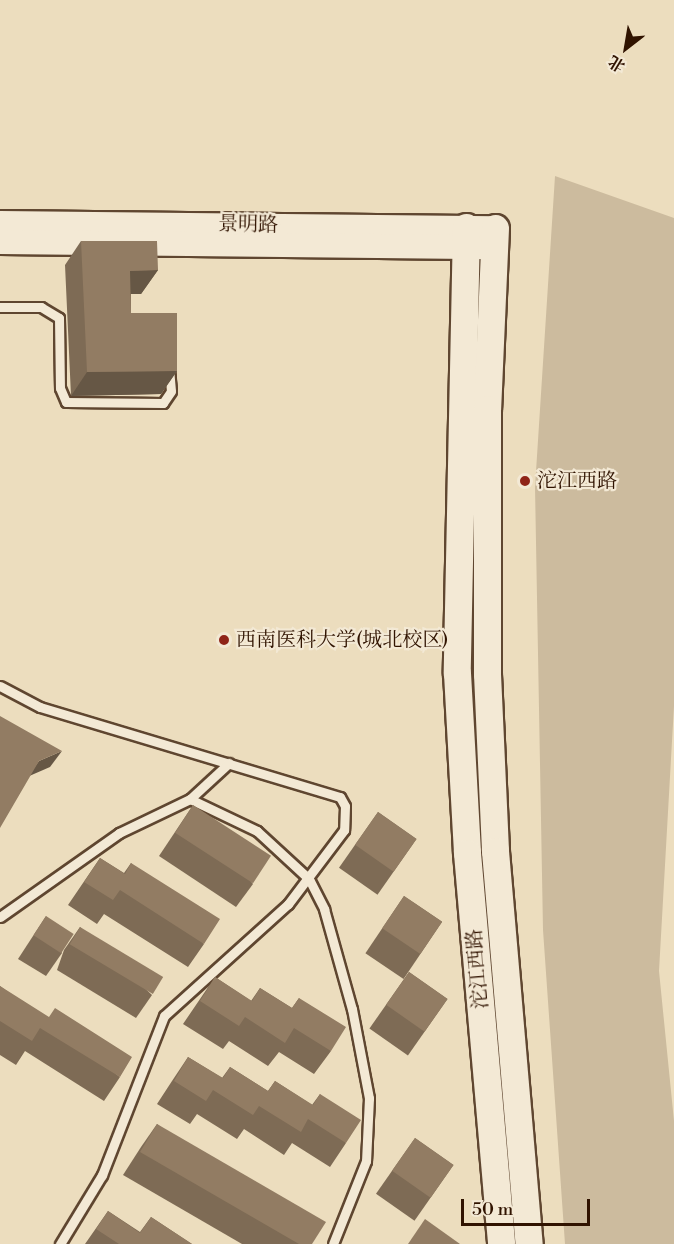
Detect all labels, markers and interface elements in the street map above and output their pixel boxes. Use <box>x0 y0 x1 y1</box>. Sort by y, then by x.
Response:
north arrow <box>596 18 656 78</box>
text: 北 <box>605 51 629 76</box>
street label: 景明路 <box>218 212 278 238</box>
place label: 沱江西路 <box>537 469 617 493</box>
marker: 沱江西路 <box>518 474 532 488</box>
place label: 西南医科大学(城北校区) <box>236 628 448 652</box>
marker: 西南医科大学(城北校区) <box>217 633 231 647</box>
street label: 沱江西路 <box>463 928 493 1010</box>
scale bar <box>464 1187 593 1225</box>
text: 50 m <box>472 1198 513 1221</box>

